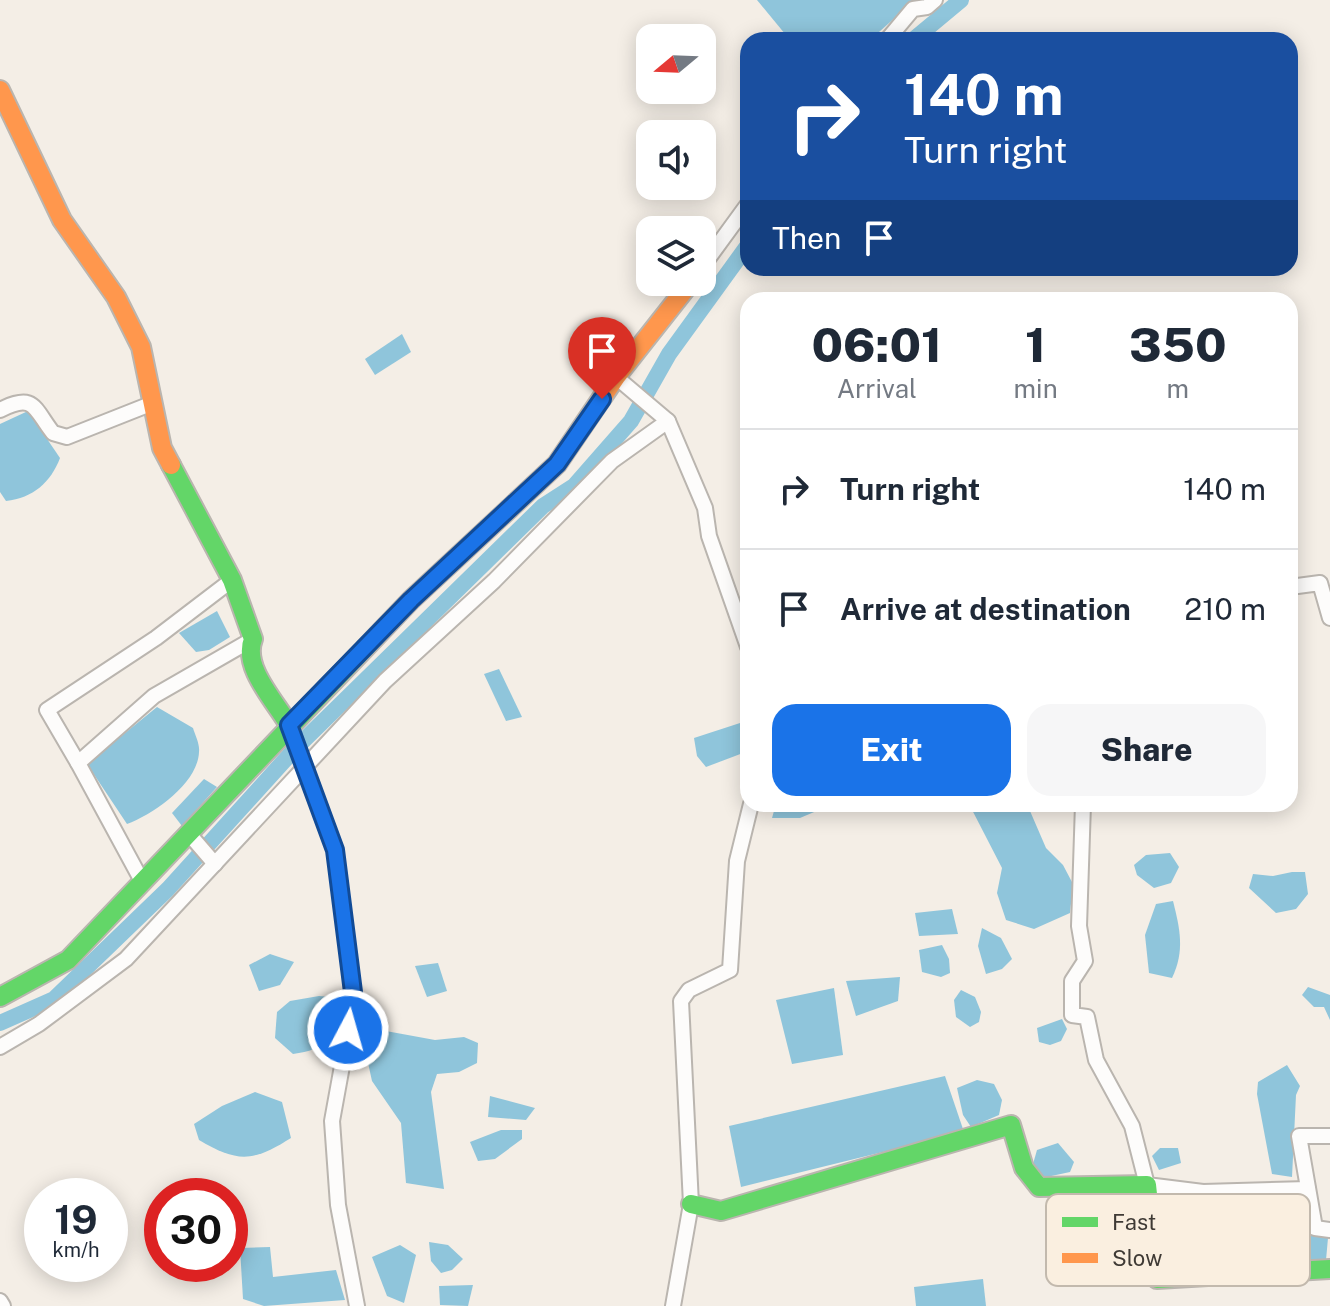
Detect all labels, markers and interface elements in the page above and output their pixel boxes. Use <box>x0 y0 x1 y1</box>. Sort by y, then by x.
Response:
north arrow <box>636 24 716 104</box>
map controls <box>636 24 716 296</box>
text: 140 m <box>904 62 1064 128</box>
icon: right <box>772 64 876 168</box>
button: sound <box>636 120 716 200</box>
text: Turn right <box>904 129 1067 171</box>
button: layers <box>636 216 716 296</box>
icon: arrive <box>857 216 901 260</box>
text: Then <box>772 220 841 256</box>
text: 06:01 <box>811 316 942 373</box>
text: 1 <box>1025 316 1046 373</box>
text: 350 <box>1129 316 1227 373</box>
pin <box>568 317 636 399</box>
icon: arrive <box>580 329 624 373</box>
text: Arrival <box>837 373 917 404</box>
text: min <box>1014 373 1058 404</box>
text: m <box>1167 373 1189 404</box>
icon: right <box>772 467 816 511</box>
text: Turn right <box>840 471 980 507</box>
text: 140 m <box>1183 471 1266 507</box>
icon: arrive <box>772 587 816 631</box>
text: Arrive at destination <box>840 591 1131 627</box>
text: 210 m <box>1184 591 1266 627</box>
button: Exit <box>772 704 1011 796</box>
button: Share <box>1027 704 1266 796</box>
position arrow <box>306 988 390 1072</box>
speed limit sign: 30 <box>144 1178 248 1282</box>
legend <box>1046 1194 1310 1286</box>
text: 19 <box>54 1196 98 1243</box>
text: Fast <box>1112 1209 1156 1235</box>
text: km/h <box>52 1238 100 1262</box>
text: Slow <box>1112 1245 1162 1271</box>

